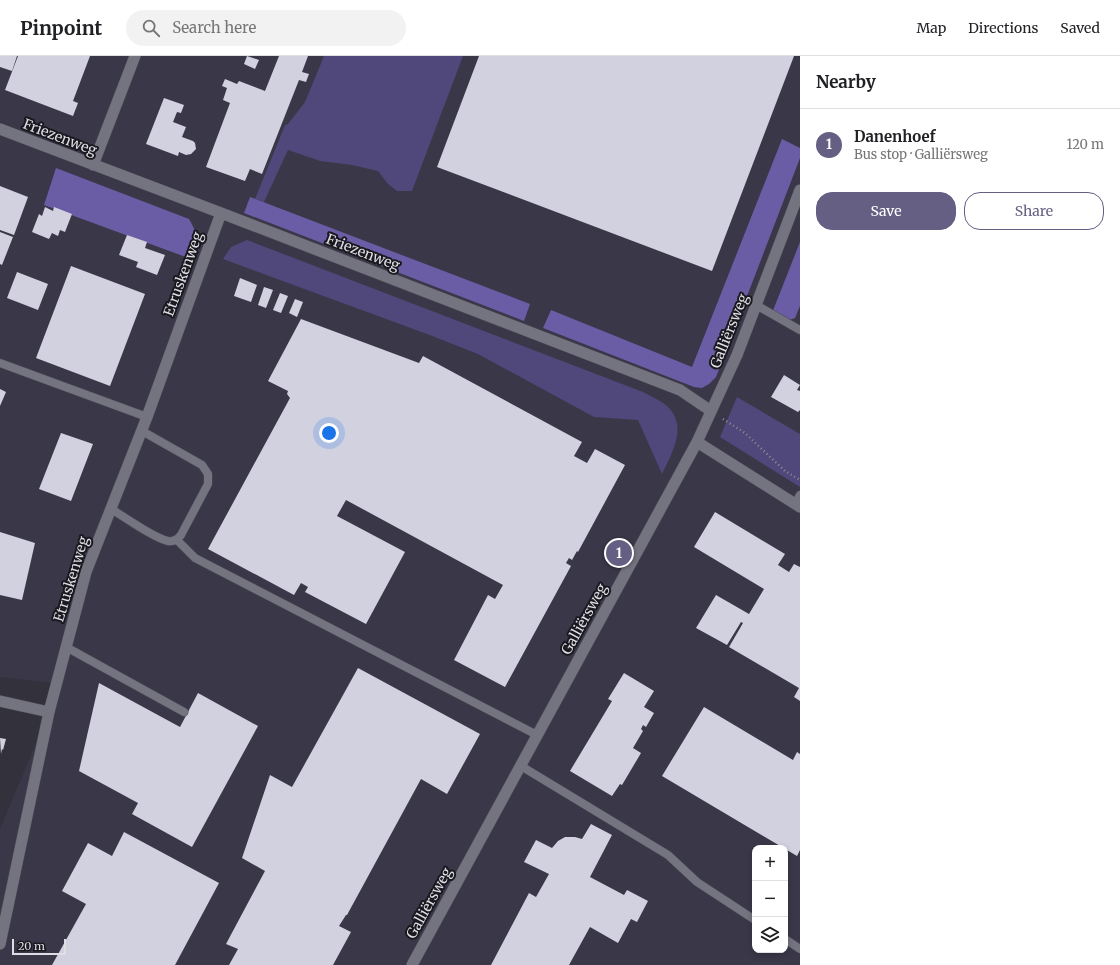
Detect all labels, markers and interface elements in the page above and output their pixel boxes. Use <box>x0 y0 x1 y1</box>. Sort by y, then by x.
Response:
search box <box>126 10 406 46</box>
text: Pinpoint <box>20 16 102 40</box>
icon: search <box>140 17 162 39</box>
text: Search here <box>172 18 256 37</box>
text: Map <box>916 19 946 37</box>
text: Directions <box>968 19 1038 37</box>
text: Saved <box>1060 19 1100 37</box>
text: Nearby <box>816 71 876 93</box>
street label: Friezenweg <box>20 115 100 160</box>
text: Danenhoef <box>854 127 936 146</box>
text: 1 <box>826 136 832 153</box>
text: 120 m <box>1066 136 1104 153</box>
text: Bus stop · Galliërsweg <box>854 146 988 163</box>
button: Save <box>816 192 956 230</box>
button: Share <box>964 192 1104 230</box>
street label: Etruskenweg <box>159 229 207 319</box>
street label: Friezenweg <box>323 230 403 275</box>
street label: Galliërsweg <box>706 291 752 371</box>
your location <box>319 423 339 443</box>
street label: Etruskenweg <box>49 534 93 624</box>
pin: 1 <box>606 538 632 568</box>
street label: Galliërsweg <box>557 580 611 658</box>
map controls <box>752 845 788 953</box>
button: + <box>752 845 788 881</box>
street label: Galliërsweg <box>402 864 456 942</box>
button: − <box>752 881 788 917</box>
button: layers <box>752 917 788 953</box>
scale bar <box>12 937 66 956</box>
text: 20 m <box>18 939 45 953</box>

